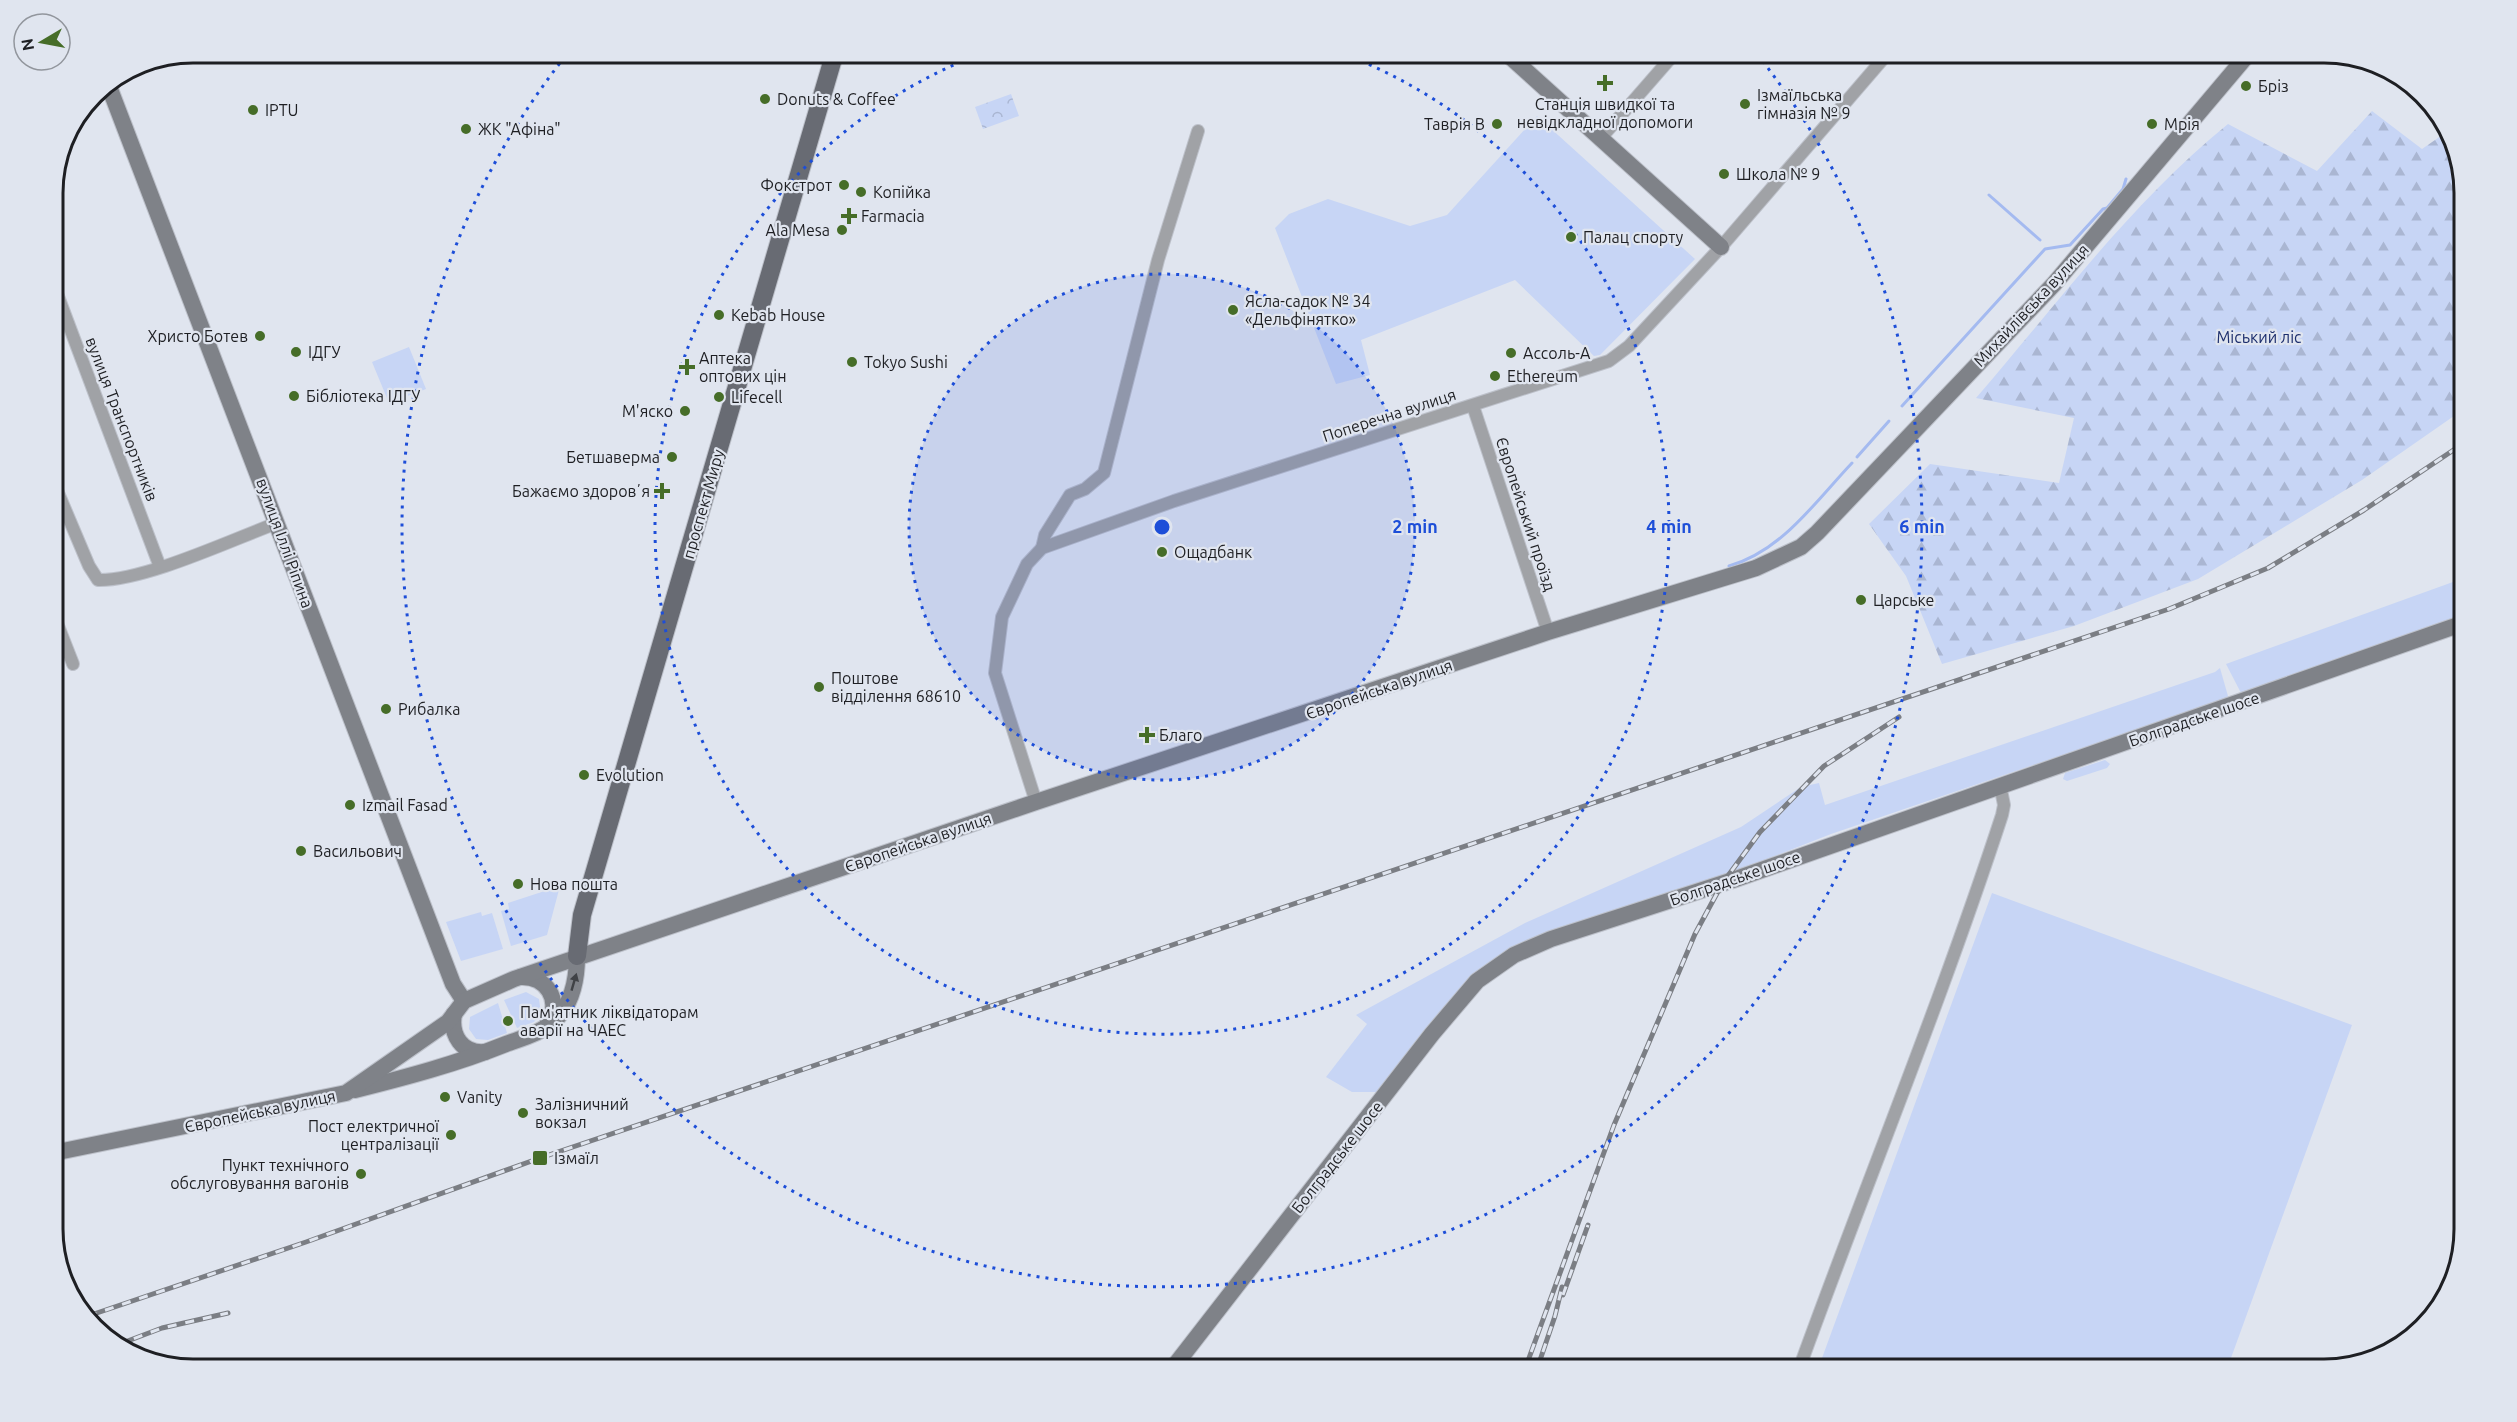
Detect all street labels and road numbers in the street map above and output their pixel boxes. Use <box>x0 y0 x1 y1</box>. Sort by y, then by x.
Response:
street label: Михайлівська вулиця <box>1970 240 2092 370</box>
street label: вулиця Транспортників <box>82 334 162 504</box>
street label: Поперечна вулиця <box>1320 385 1458 445</box>
street label: Європейський проїзд <box>1493 435 1559 593</box>
street label: проспект Миру <box>679 447 727 561</box>
street label: вулиця Іллі Ріпина <box>253 476 317 610</box>
street label: Європейська вулиця <box>1303 655 1455 723</box>
street label: Болградське шосе <box>2126 688 2262 750</box>
street label: Європейська вулиця <box>842 808 994 876</box>
street label: Болградське шосе <box>1667 847 1803 909</box>
street label: Європейська вулиця <box>183 1086 337 1136</box>
street label: Болградське шосе <box>1288 1098 1386 1216</box>

